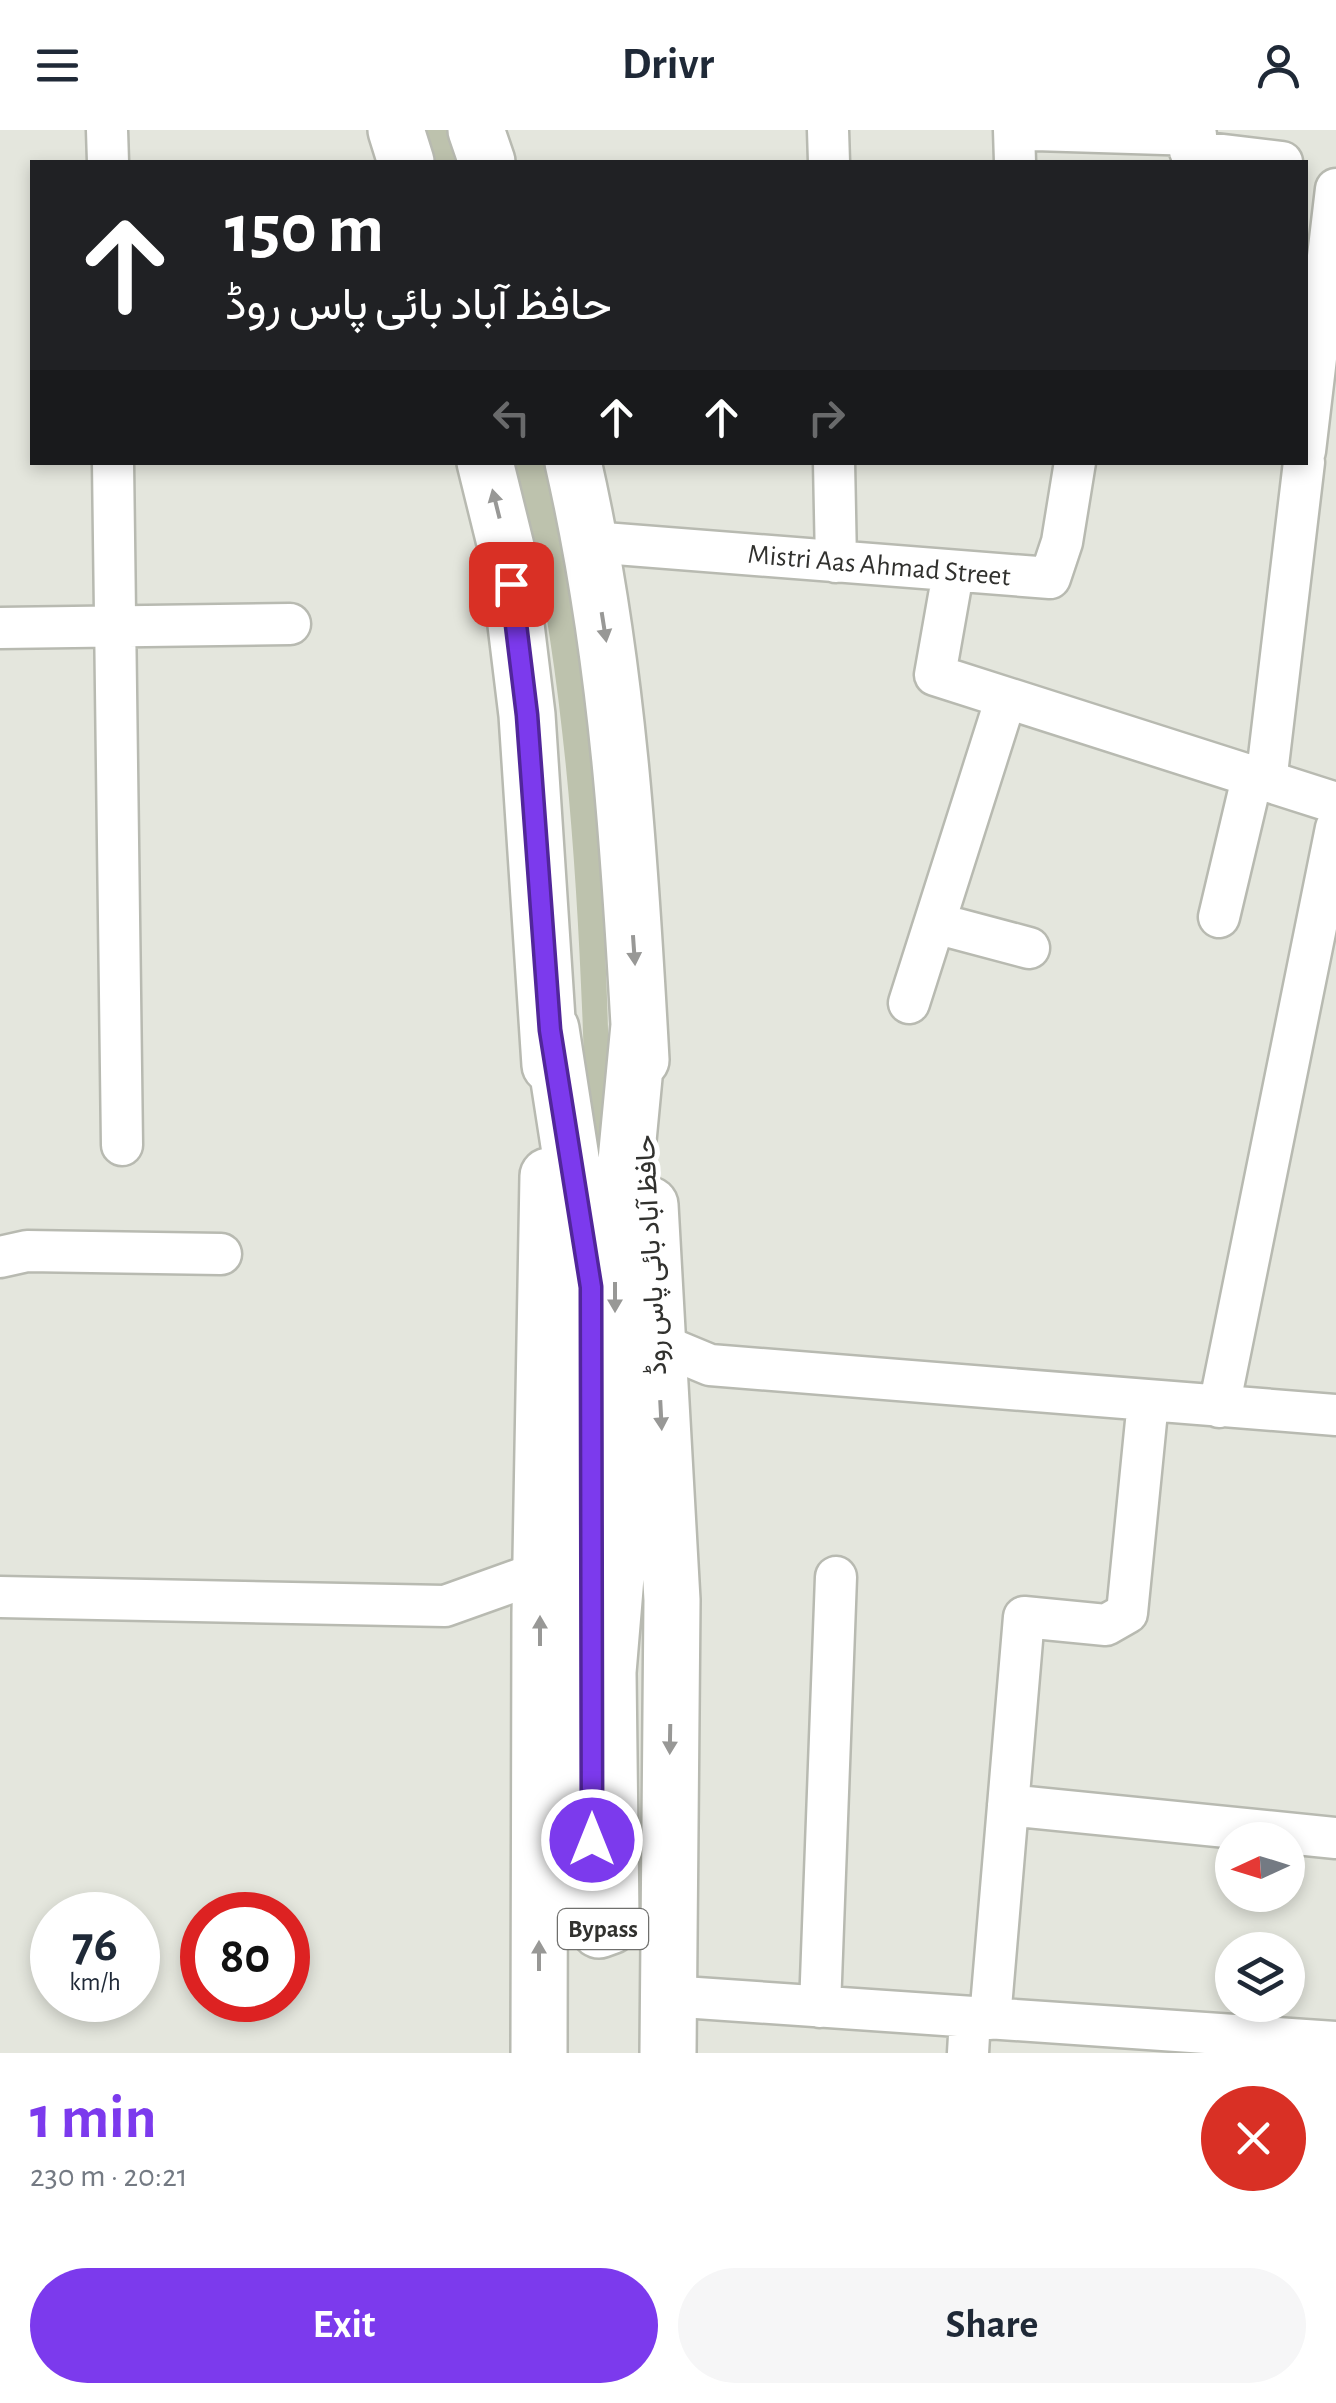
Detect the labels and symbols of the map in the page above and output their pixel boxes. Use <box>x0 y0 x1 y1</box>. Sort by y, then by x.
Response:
one-way arrow <box>487 488 503 519</box>
street label: Mistri Aas Ahmad Street <box>747 541 1012 591</box>
pin <box>469 542 554 627</box>
one-way arrow <box>597 612 612 643</box>
one-way arrow <box>626 935 642 967</box>
street label: حافظ آباد بائی پاس روڈ <box>631 1134 675 1376</box>
one-way arrow <box>607 1281 623 1313</box>
one-way arrow <box>653 1399 669 1431</box>
one-way arrow <box>532 1614 548 1646</box>
one-way arrow <box>662 1724 678 1756</box>
position arrow <box>540 1788 644 1892</box>
north arrow <box>1215 1822 1305 1912</box>
speed limit sign: 80 <box>180 1892 310 2022</box>
road number: Bypass <box>558 1909 648 1949</box>
one-way arrow <box>531 1939 547 1971</box>

